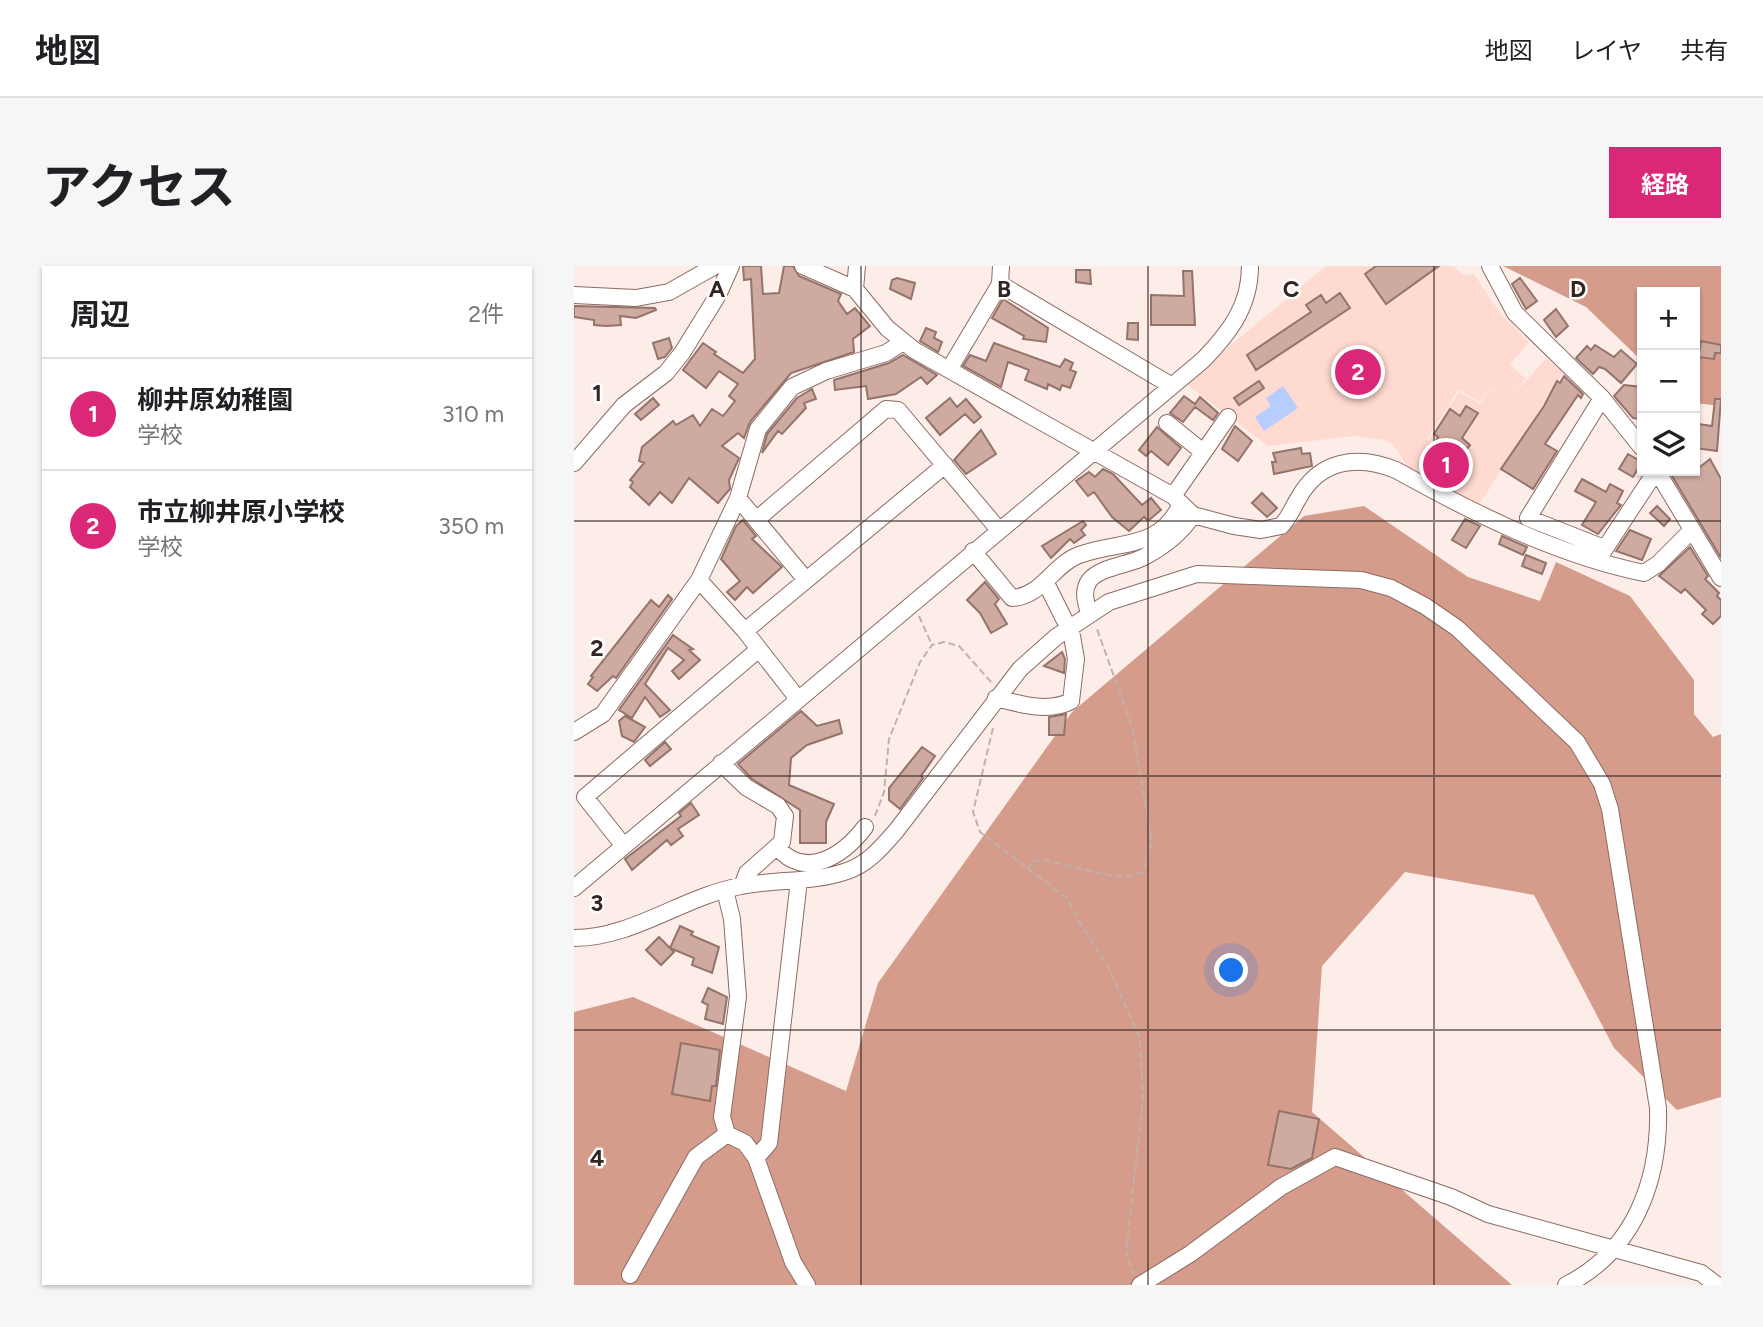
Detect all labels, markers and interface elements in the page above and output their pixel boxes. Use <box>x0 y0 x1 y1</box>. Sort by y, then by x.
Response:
text: 地図 <box>35 31 101 70</box>
text: 地図 <box>1485 36 1533 65</box>
text: レイヤ <box>1571 36 1642 65</box>
text: 共有 <box>1680 36 1728 65</box>
button: 経路 <box>1609 147 1721 218</box>
text: アクセス <box>42 157 236 216</box>
text: A <box>709 275 726 303</box>
text: B <box>997 275 1011 303</box>
text: C <box>1283 275 1300 303</box>
text: D <box>1570 275 1586 303</box>
map controls <box>1637 287 1700 476</box>
button: + <box>1637 287 1700 350</box>
text: 周辺 <box>70 296 130 333</box>
text: 2件 <box>468 300 504 328</box>
pin: 2 <box>1335 346 1381 398</box>
button: − <box>1637 350 1700 413</box>
text: 1 <box>592 379 602 407</box>
text: 柳井原幼稚園 <box>137 384 293 416</box>
text: 1 <box>88 400 98 428</box>
text: 310 m <box>442 400 504 428</box>
button: layers <box>1637 413 1700 476</box>
text: 学校 <box>137 421 183 449</box>
pin: 1 <box>1423 439 1469 491</box>
text: 市立柳井原小学校 <box>137 496 345 528</box>
text: 2 <box>86 512 100 540</box>
text: 350 m <box>438 512 504 540</box>
text: 学校 <box>137 533 183 561</box>
text: 2 <box>590 634 604 662</box>
text: 3 <box>591 889 603 917</box>
your location <box>1214 953 1248 987</box>
text: 4 <box>590 1144 604 1172</box>

